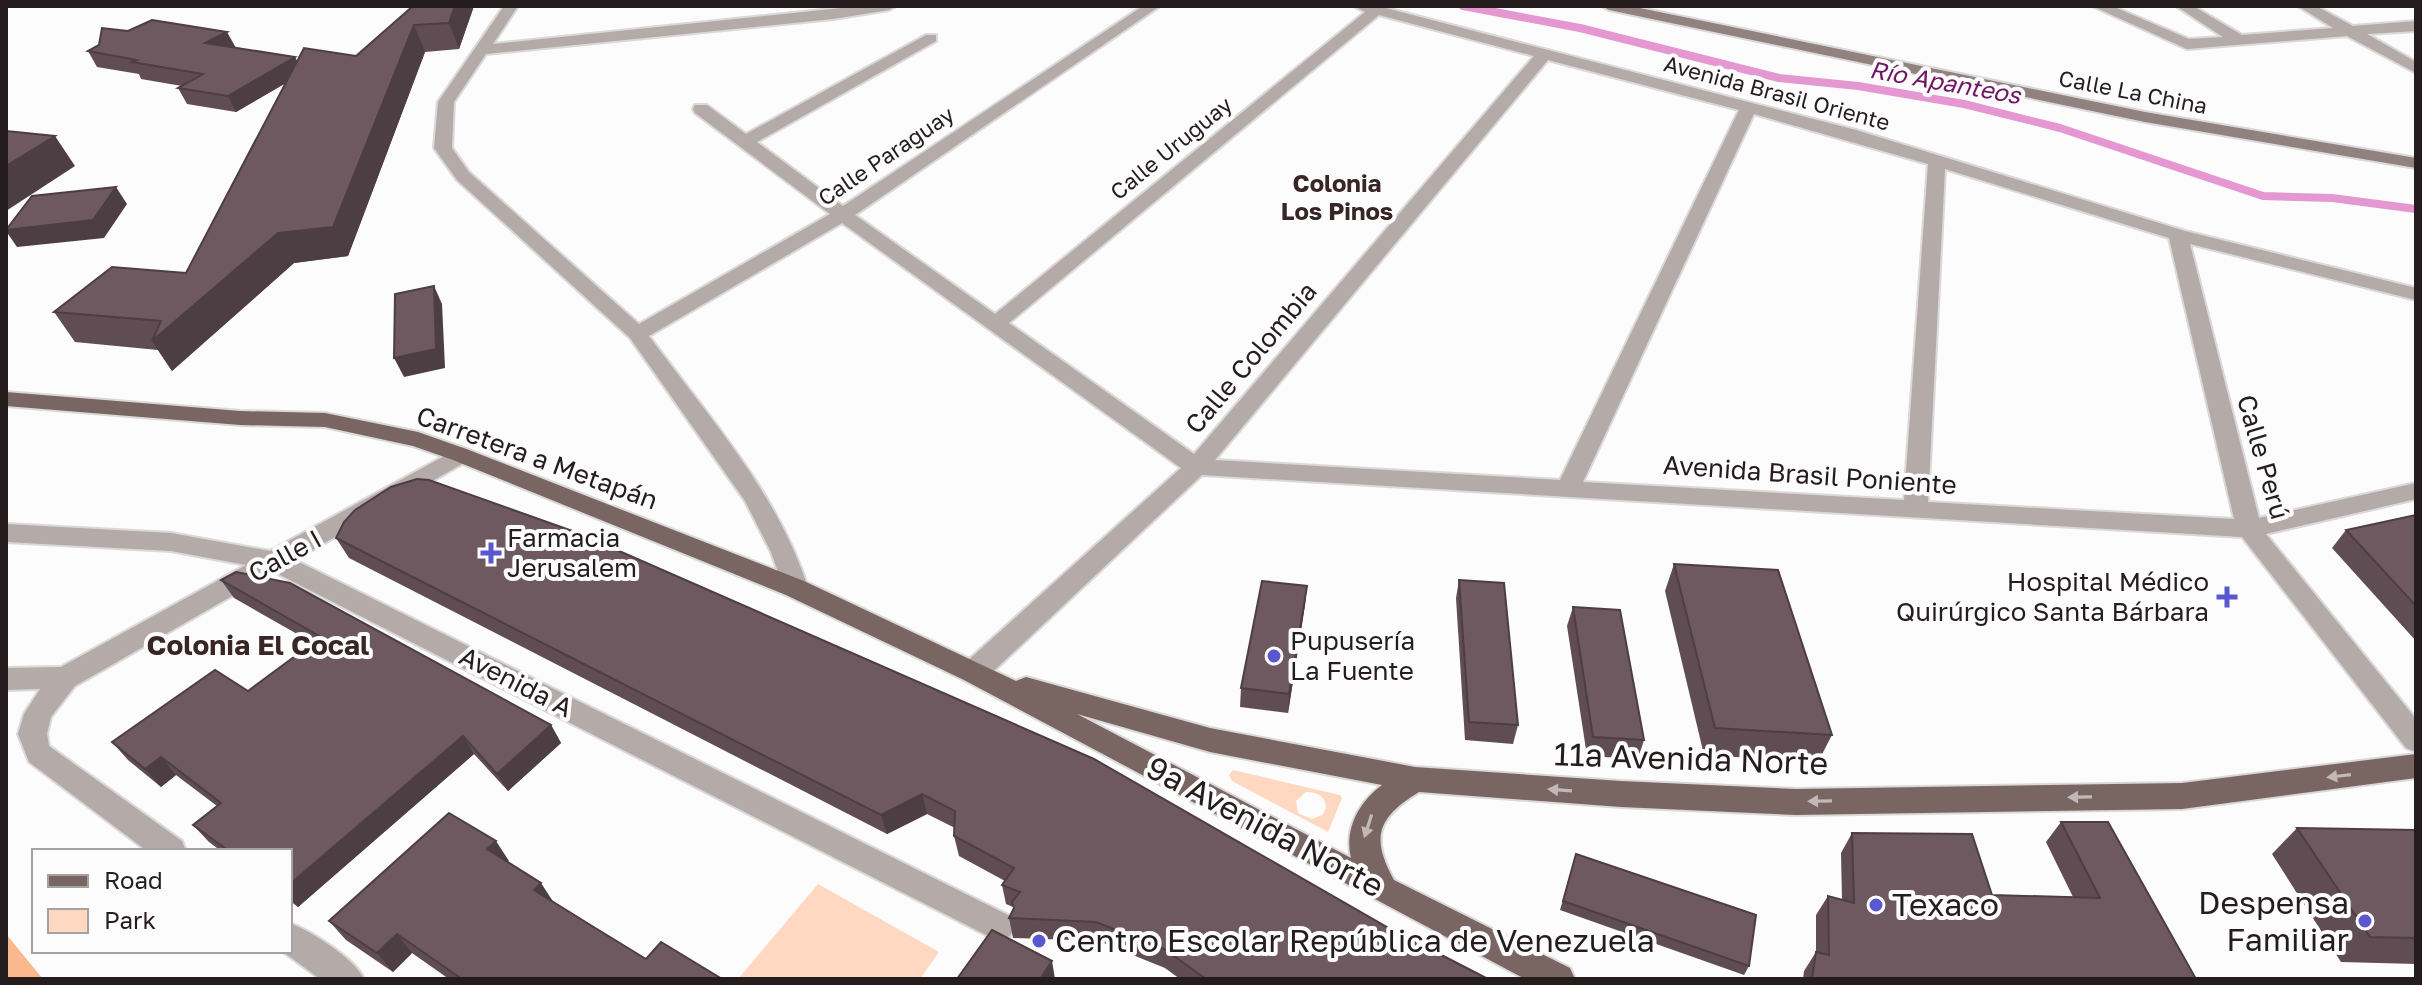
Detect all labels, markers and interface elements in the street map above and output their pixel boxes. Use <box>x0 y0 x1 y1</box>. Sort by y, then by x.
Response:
street label: Avenida Brasil Oriente <box>1661 49 1893 136</box>
water label: Río Apanteos <box>1868 54 2024 109</box>
street label: Calle La China <box>2057 64 2210 119</box>
street label: Calle Uruguay <box>1104 90 1237 205</box>
street label: Calle Paraguay <box>813 100 959 211</box>
district label: Colonia Los Pinos <box>1281 168 1393 225</box>
street label: Calle Colombia <box>1178 276 1323 440</box>
street label: Calle Perú <box>2231 391 2296 523</box>
street label: Carretera a Metapán <box>412 399 662 516</box>
street label: Avenida Brasil Poniente <box>1662 449 1958 500</box>
place label: Farmacia Jerusalem <box>507 522 637 583</box>
street label: Calle I <box>243 523 327 588</box>
marker: Farmacia Jerusalem <box>482 544 500 562</box>
place label: Hospital Médico Quirúrgico Santa Bárbara <box>1896 566 2209 627</box>
marker: Hospital Médico Quirúrgico Santa Bárbara <box>2216 586 2238 608</box>
place label: Pupusería La Fuente <box>1290 625 1415 686</box>
district label: Colonia El Cocal <box>147 628 369 661</box>
street label: Avenida A <box>455 640 578 723</box>
marker: Pupusería La Fuente <box>1265 647 1283 665</box>
street label: 11a Avenida Norte <box>1553 734 1829 782</box>
street label: 9a Avenida Norte <box>1141 748 1390 905</box>
one-way arrow <box>2326 770 2351 783</box>
one-way arrow <box>1547 783 1572 796</box>
one-way arrow <box>2067 791 2092 804</box>
one-way arrow <box>1807 795 1832 807</box>
one-way arrow <box>1361 814 1373 838</box>
legend <box>32 849 292 953</box>
text: Road <box>104 865 163 894</box>
place label: Despensa Familiar <box>2198 883 2349 958</box>
place label: Texaco <box>1892 885 1999 923</box>
marker: Texaco <box>1867 896 1885 914</box>
text: Park <box>104 905 156 934</box>
marker: Despensa Familiar <box>2356 912 2374 930</box>
place label: Centro Escolar República de Venezuela <box>1055 921 1655 959</box>
marker: Centro Escolar República de Venezuela <box>1030 932 1048 950</box>

